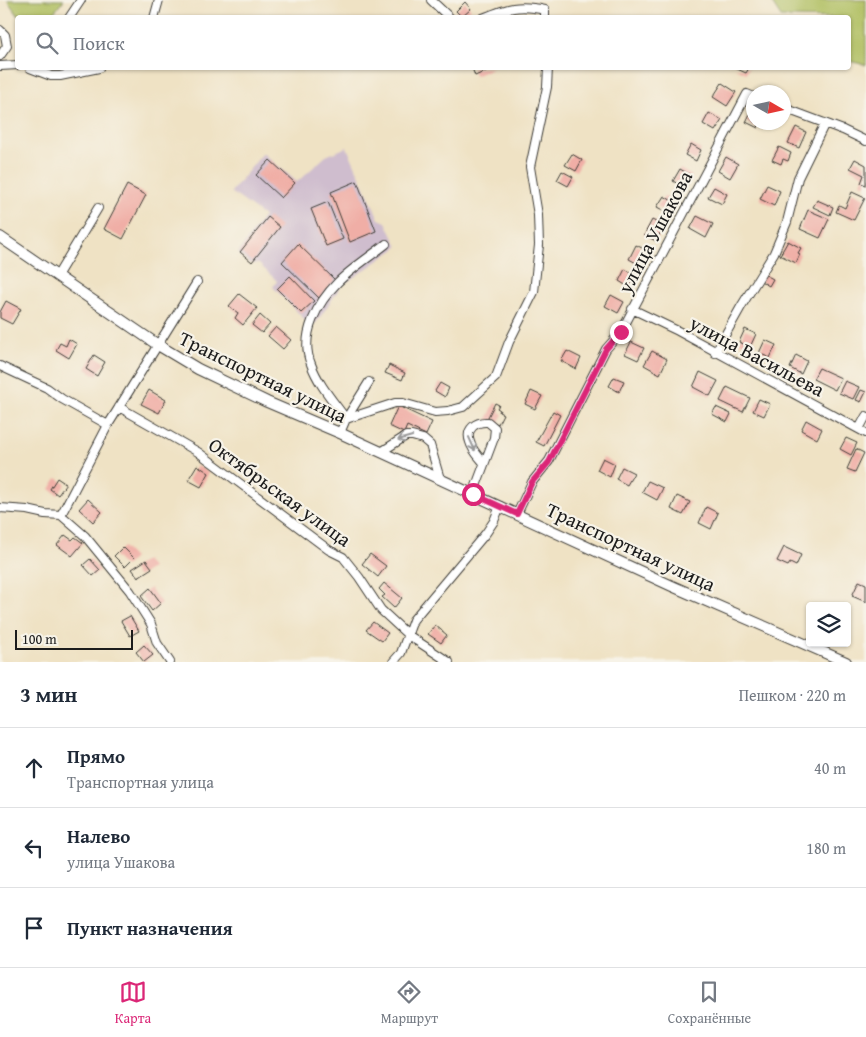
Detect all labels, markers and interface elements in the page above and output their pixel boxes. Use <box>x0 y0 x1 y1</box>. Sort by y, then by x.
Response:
search box <box>15 15 851 70</box>
icon: search <box>33 29 61 57</box>
text: Поиск <box>73 29 125 57</box>
north arrow <box>746 85 791 130</box>
street label: улица Ушакова <box>610 165 699 299</box>
street label: улица Васильева <box>684 307 830 404</box>
route end <box>610 321 633 344</box>
street label: Транспортная улица <box>174 323 352 430</box>
street label: Октябрьская улица <box>203 430 358 554</box>
one-way arrow <box>397 434 413 443</box>
one-way arrow <box>468 437 478 452</box>
route start <box>462 483 485 506</box>
street label: Транспортная улица <box>542 495 721 599</box>
map controls <box>806 602 851 647</box>
button: layers <box>806 602 851 647</box>
scale bar <box>15 627 132 650</box>
text: 100 m <box>22 629 57 649</box>
text: 3 мин <box>20 679 77 710</box>
text: Пешком · 220 m <box>739 683 846 707</box>
text: Прямо <box>67 742 125 770</box>
icon: ahead <box>20 754 48 782</box>
text: 40 m <box>814 756 846 780</box>
text: Транспортная улица <box>67 770 214 794</box>
text: Налево <box>67 822 130 850</box>
icon: left <box>20 834 48 862</box>
text: 180 m <box>806 836 846 860</box>
text: улица Ушакова <box>67 850 175 874</box>
icon: arrive <box>20 914 48 942</box>
text: Пункт назначения <box>67 914 233 942</box>
tab: Карта <box>115 978 151 1028</box>
tab: Маршрут <box>381 978 438 1028</box>
tab: Сохранённые <box>668 978 751 1028</box>

